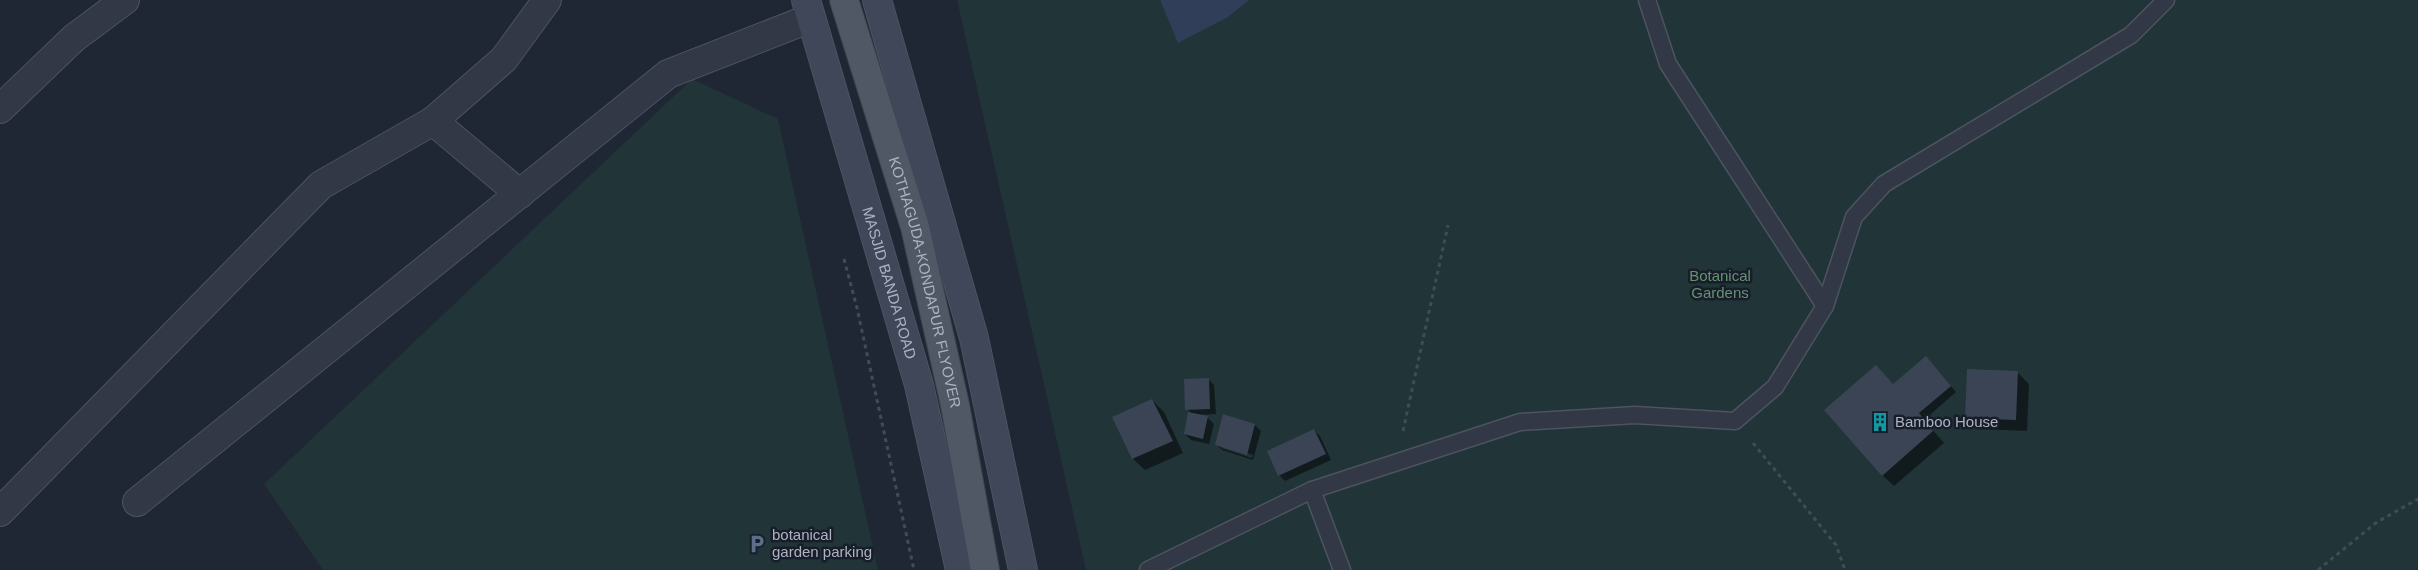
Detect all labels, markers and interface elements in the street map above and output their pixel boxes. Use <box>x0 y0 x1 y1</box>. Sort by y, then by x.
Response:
street label: KOTHAGUDA-KONDAPUR FLYOVER <box>886 155 964 410</box>
street label: MASJID BANDA ROAD <box>859 205 920 361</box>
park label: Botanical Gardens <box>1689 267 1751 301</box>
building icon: Bamboo House <box>1869 411 1891 433</box>
place label: Bamboo House <box>1895 413 1998 430</box>
place label: botanical garden parking <box>772 526 872 560</box>
parking icon: botanical garden parking <box>746 533 768 555</box>

